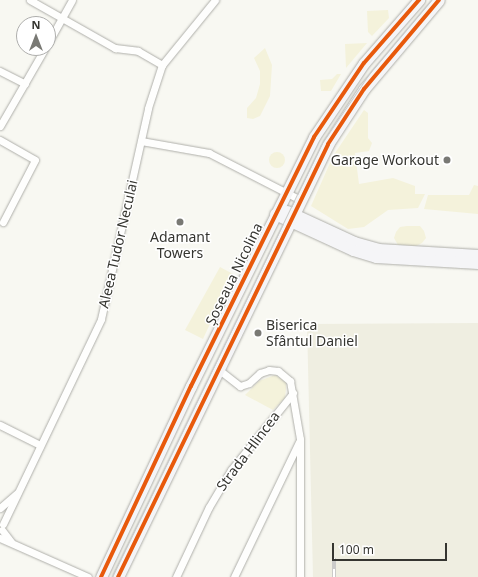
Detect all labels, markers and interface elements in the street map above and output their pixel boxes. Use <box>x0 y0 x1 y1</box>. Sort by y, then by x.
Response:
north arrow <box>16 16 56 56</box>
text: N <box>32 17 40 32</box>
place label: Garage Workout <box>331 152 439 168</box>
marker: Garage Workout <box>442 155 452 165</box>
street label: Aleea Tudor Neculai <box>95 178 141 310</box>
marker: Adamant Towers <box>175 217 185 227</box>
street label: Șoseaua Nicolina <box>202 220 266 328</box>
place label: Adamant Towers <box>150 229 210 262</box>
place label: Biserica Sfântul Daniel <box>266 317 358 350</box>
marker: Biserica Sfântul Daniel <box>253 328 263 338</box>
street label: Strada Hlincea <box>213 408 283 494</box>
scale bar <box>334 535 449 561</box>
text: 100 m <box>339 541 374 558</box>

